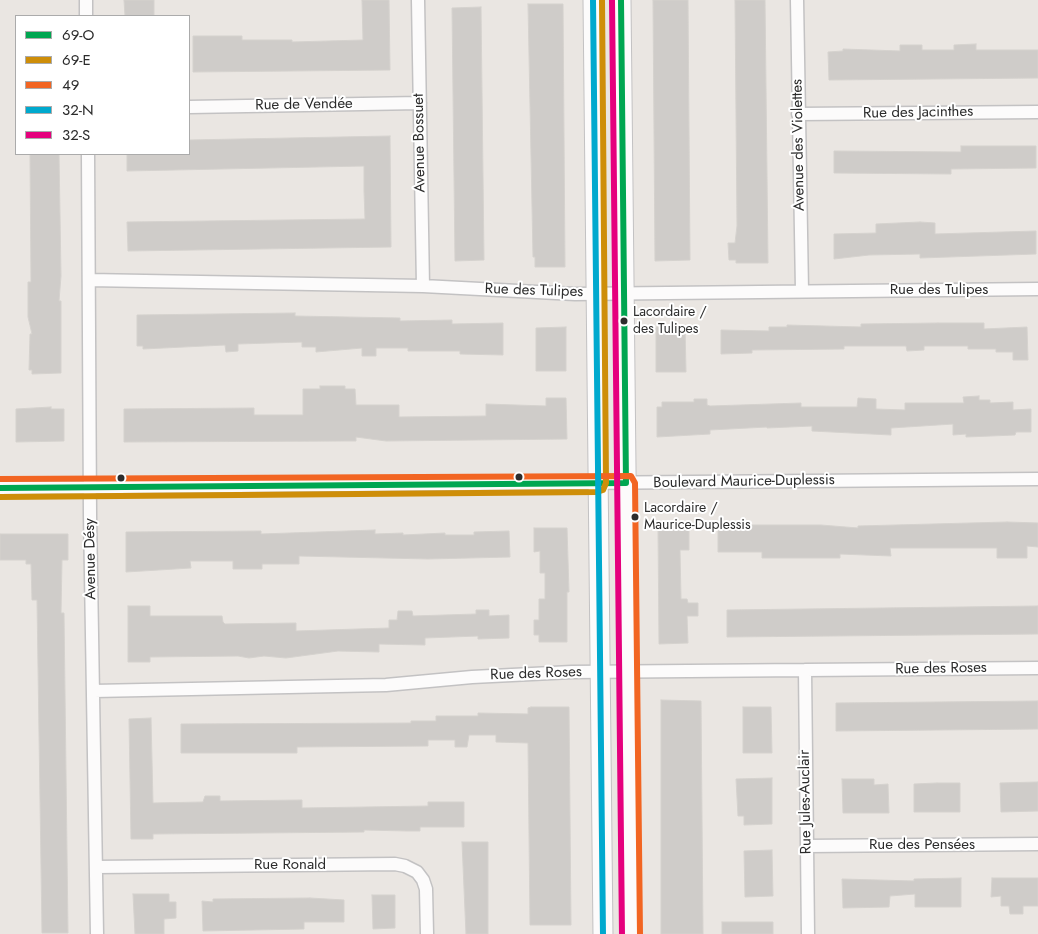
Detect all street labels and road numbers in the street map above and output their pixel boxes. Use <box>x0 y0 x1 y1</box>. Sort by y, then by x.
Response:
street label: Avenue des Violettes <box>789 79 809 211</box>
street label: Avenue Bossuet <box>410 93 430 193</box>
street label: Rue de Vendée <box>255 95 353 115</box>
street label: Rue des Jacinthes <box>863 103 973 123</box>
street label: Rue des Tulipes <box>484 280 584 302</box>
street label: Rue des Tulipes <box>890 281 988 299</box>
street label: Boulevard Maurice-Duplessis <box>653 471 835 493</box>
street label: Avenue Désy <box>81 518 101 600</box>
street label: Rue des Roses <box>895 659 987 679</box>
street label: Rue des Roses <box>490 663 582 685</box>
street label: Rue Jules-Auclair <box>796 750 816 854</box>
street label: Rue des Pensées <box>869 836 975 854</box>
street label: Rue Ronald <box>254 856 326 874</box>

